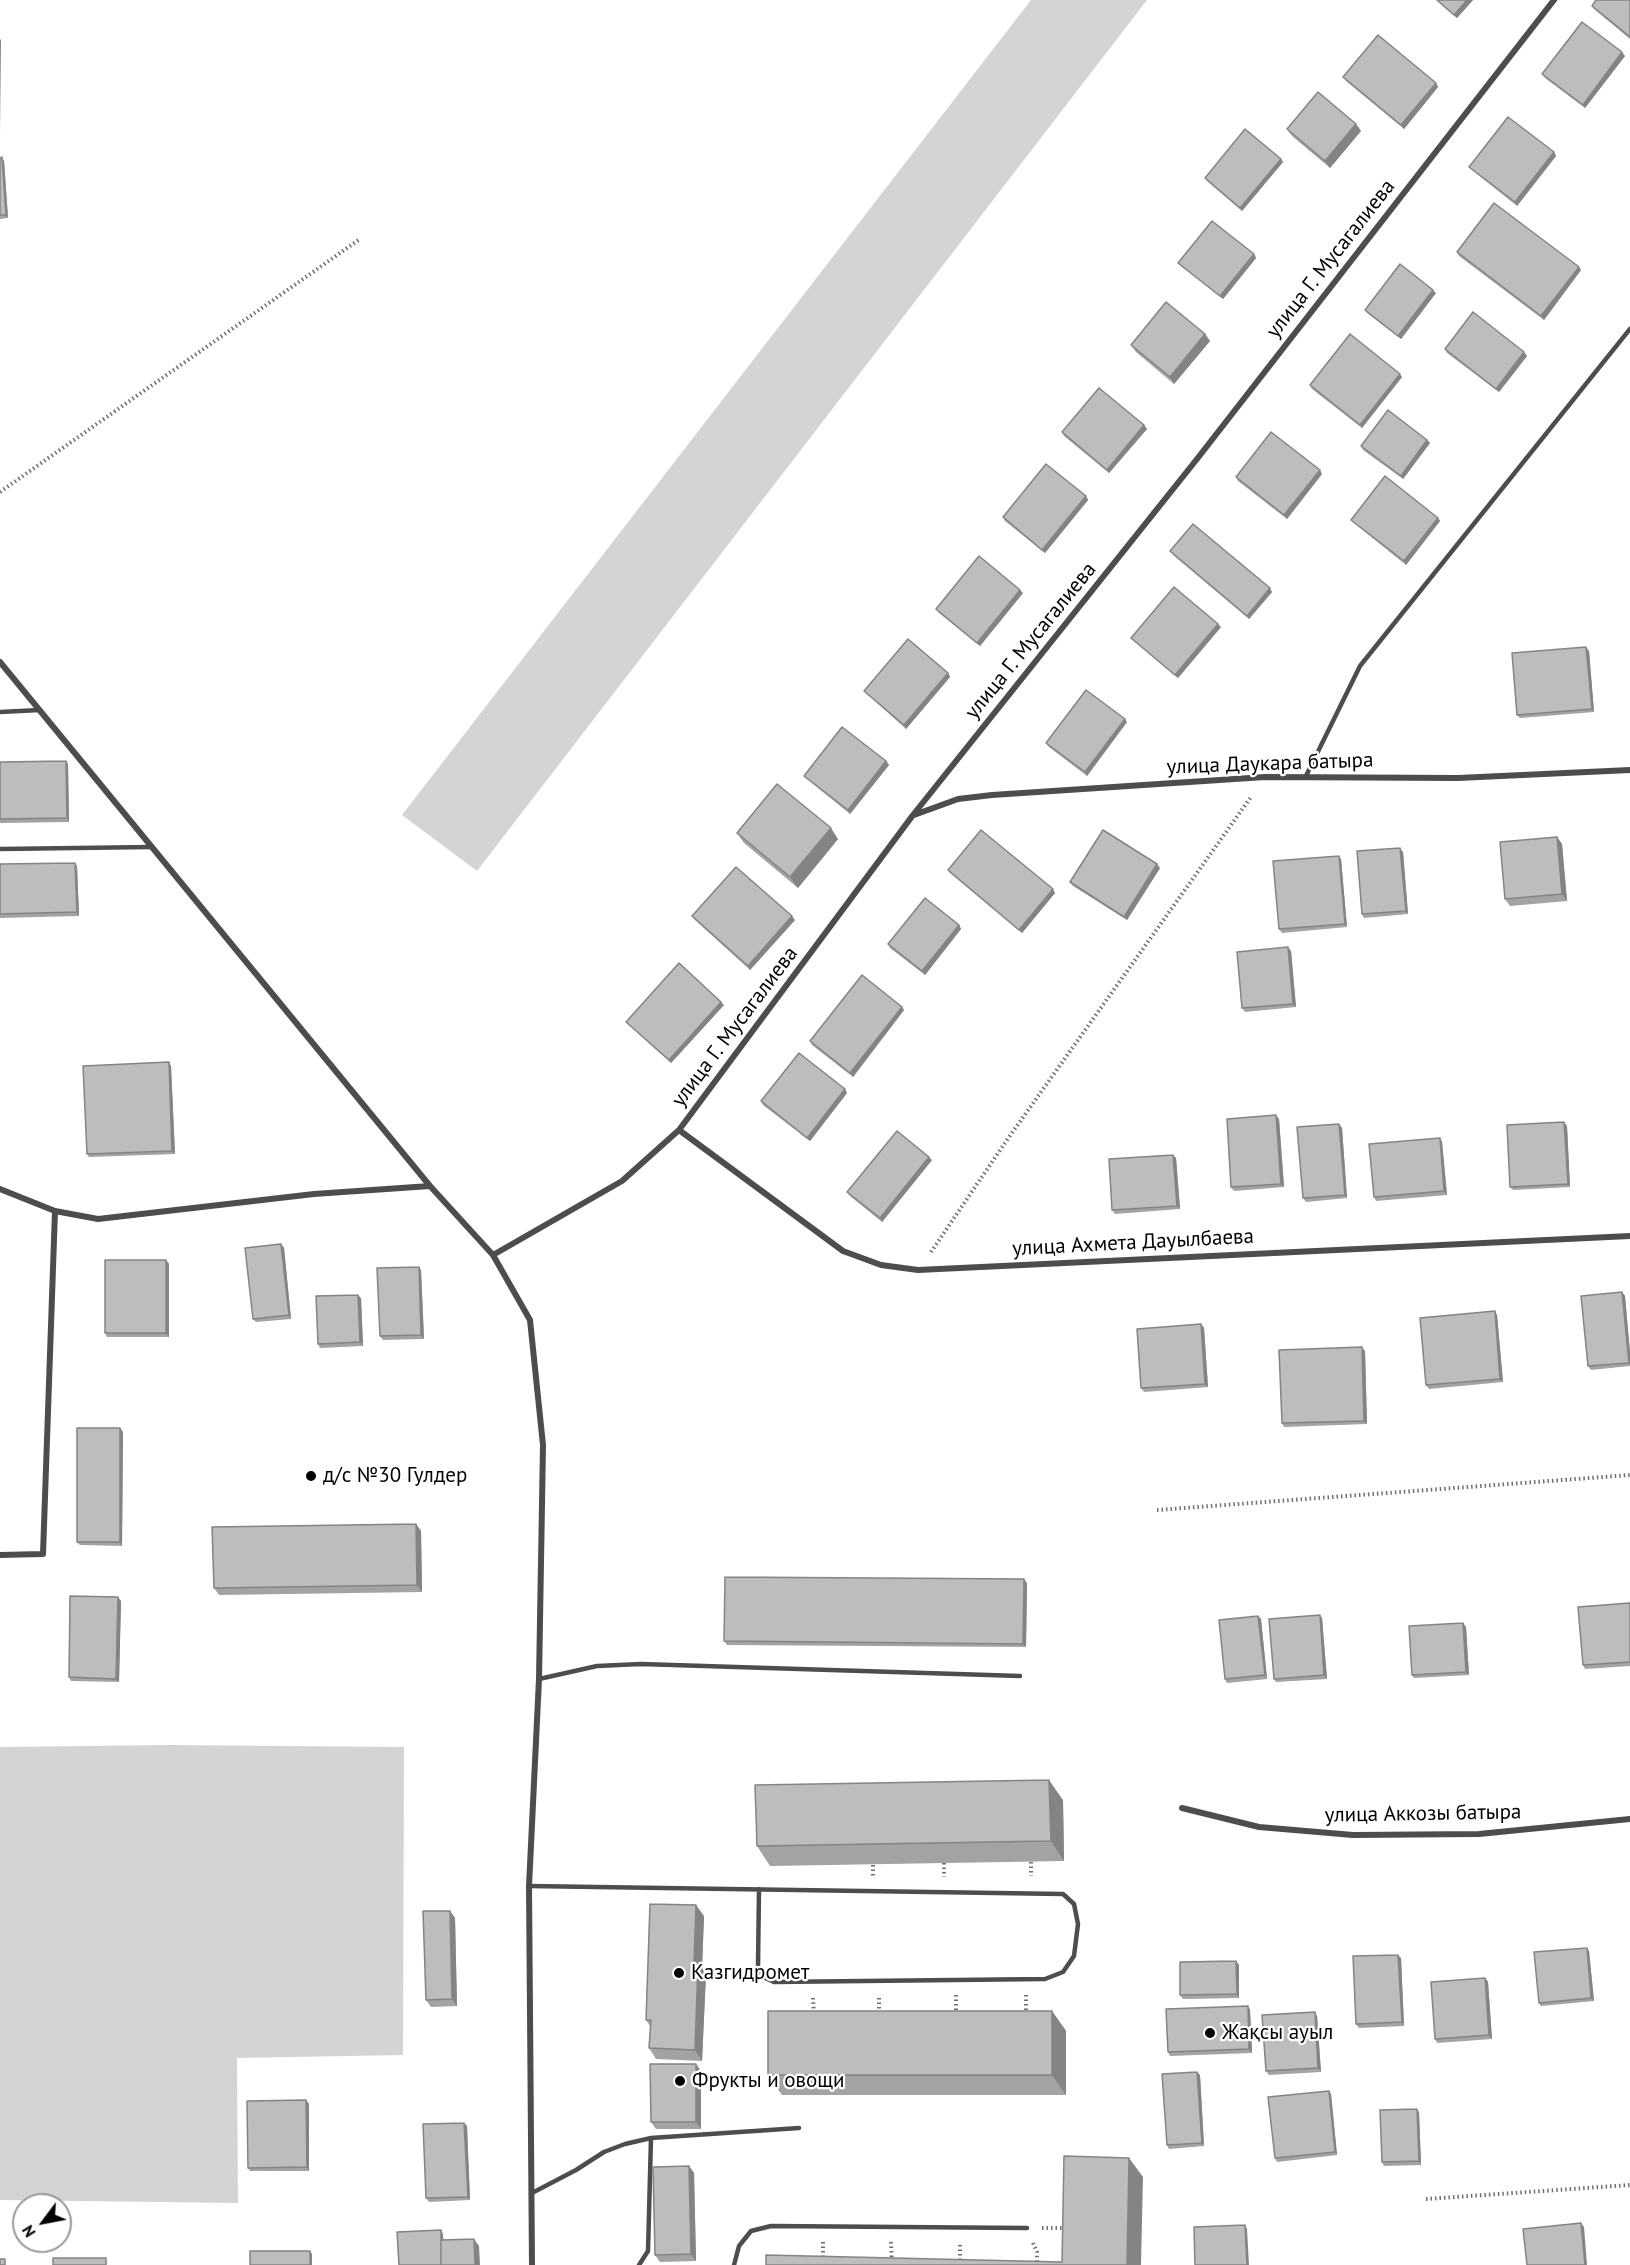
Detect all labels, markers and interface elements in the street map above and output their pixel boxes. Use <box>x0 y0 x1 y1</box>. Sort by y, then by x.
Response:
street label: улица Г. Мусагалиева <box>1261 175 1401 343</box>
street label: улица Г. Мусагалиева <box>960 558 1102 724</box>
street label: улица Даукара батыра <box>1166 748 1374 780</box>
street label: улица Г. Мусагалиева <box>667 942 803 1112</box>
street label: улица Ахмета Дауылбаева <box>1011 1224 1255 1262</box>
place label: д/с №30 Гулдер <box>323 1463 467 1489</box>
marker: д/с №30 Гулдер <box>304 1469 318 1483</box>
street label: улица Аккозы батыра <box>1324 1800 1522 1828</box>
place label: Казгидромет <box>691 1960 809 1986</box>
marker: Казгидромет <box>672 1966 686 1980</box>
place label: Жақсы ауыл <box>1222 2020 1333 2046</box>
marker: Жақсы ауыл <box>1203 2026 1217 2040</box>
place label: Фрукты и овощи <box>692 2068 844 2094</box>
marker: Фрукты и овощи <box>673 2074 687 2088</box>
north arrow <box>12 2193 72 2253</box>
text: N <box>17 2222 40 2241</box>

